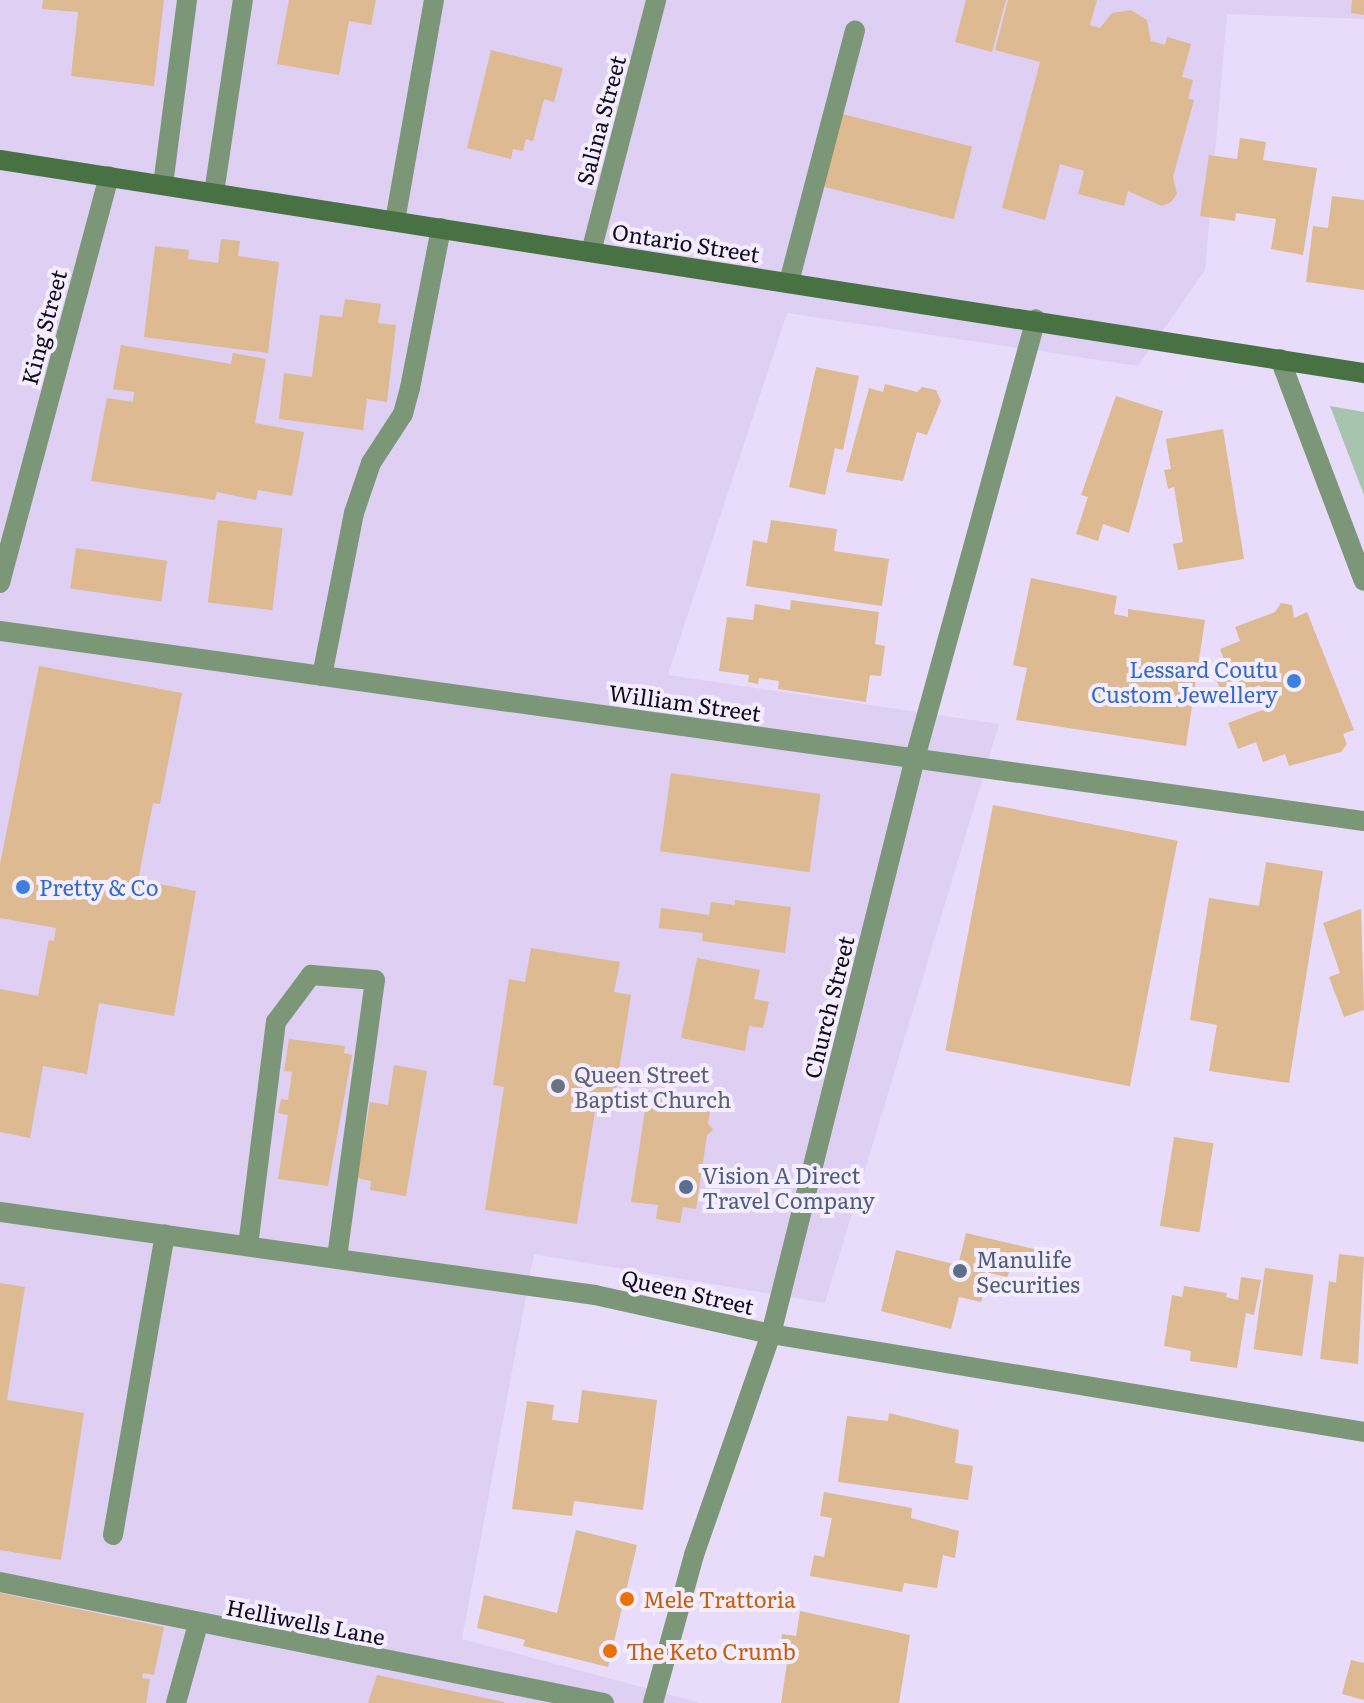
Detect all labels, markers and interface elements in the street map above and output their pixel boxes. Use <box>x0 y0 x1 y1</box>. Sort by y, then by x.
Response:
street label: Salina Street <box>570 52 630 188</box>
street label: Ontario Street <box>610 217 762 267</box>
street label: King Street <box>15 267 71 387</box>
place label: Lessard Coutu Custom Jewellery <box>1091 655 1278 706</box>
marker: Lessard Coutu Custom Jewellery <box>1285 672 1303 690</box>
street label: William Street <box>607 678 763 726</box>
place label: Pretty & Co <box>39 874 159 900</box>
marker: Pretty & Co <box>14 878 32 896</box>
street label: Church Street <box>798 933 858 1081</box>
place label: Queen Street Baptist Church <box>574 1060 731 1112</box>
marker: Queen Street Baptist Church <box>549 1077 567 1095</box>
place label: Vision A Direct Travel Company <box>702 1161 875 1212</box>
marker: Vision A Direct Travel Company <box>677 1178 695 1196</box>
place label: Manulife Securities <box>976 1245 1080 1296</box>
marker: Manulife Securities <box>951 1262 969 1280</box>
street label: Queen Street <box>619 1263 757 1319</box>
place label: Mele Trattoria <box>643 1586 796 1612</box>
marker: Mele Trattoria <box>618 1590 636 1608</box>
street label: Helliwells Lane <box>224 1593 388 1649</box>
place label: The Keto Crumb <box>626 1638 796 1664</box>
marker: The Keto Crumb <box>601 1642 619 1660</box>

